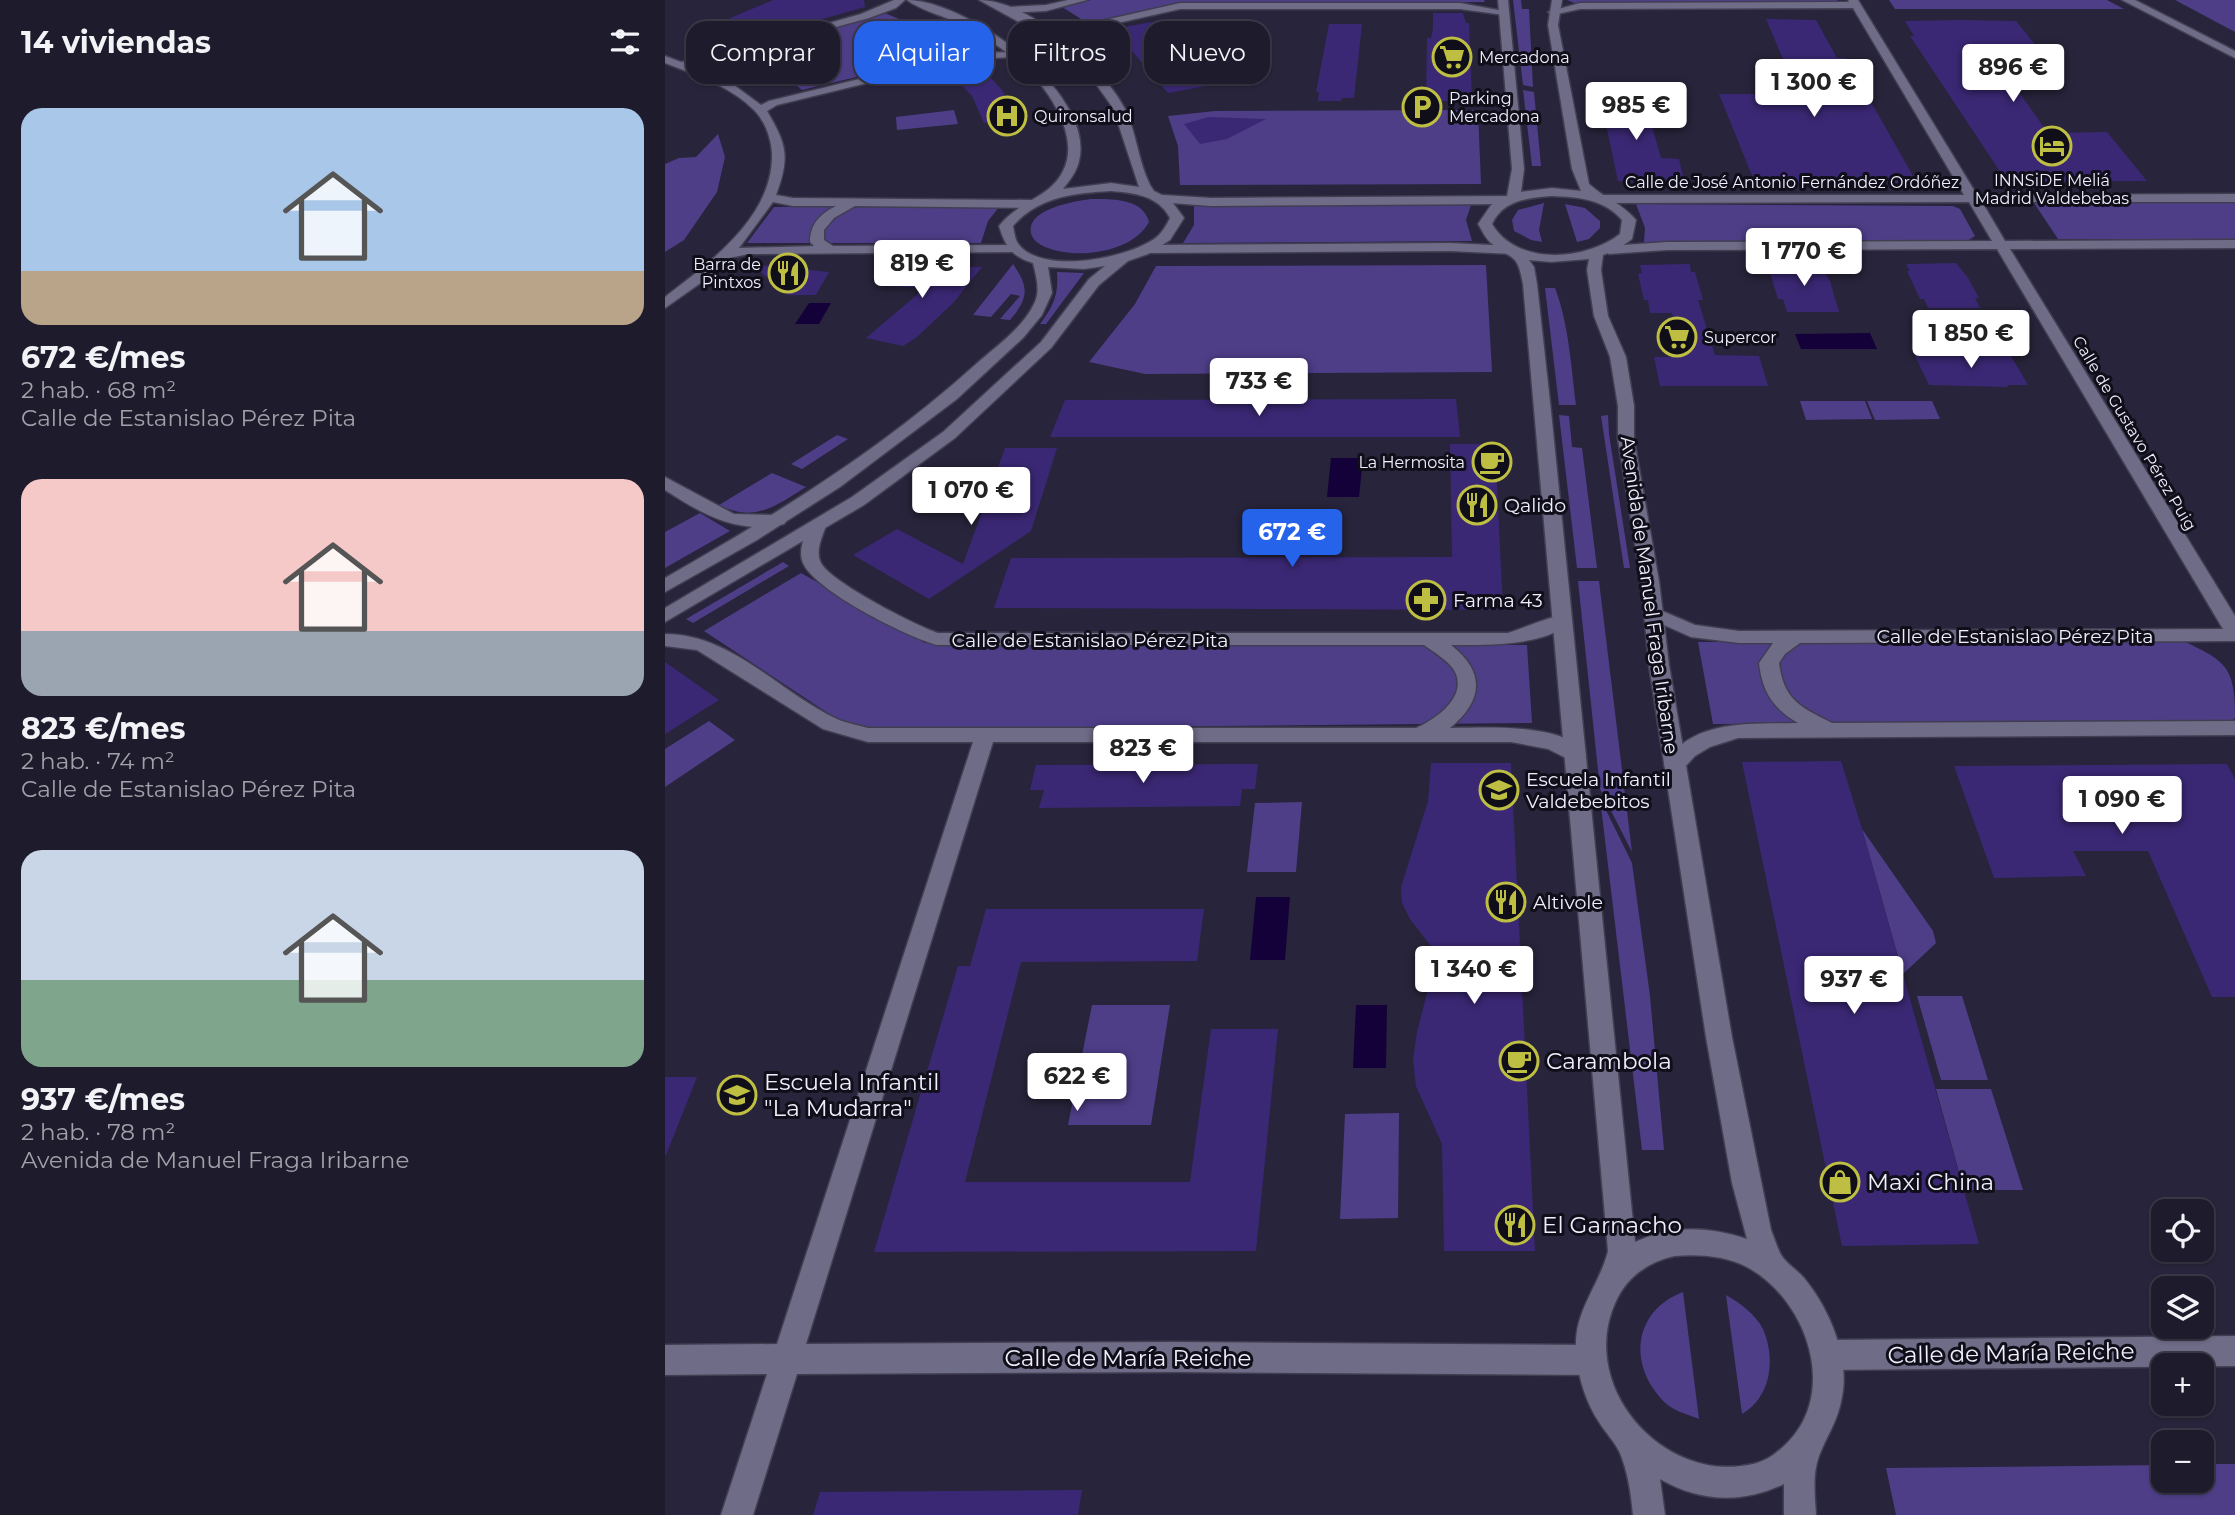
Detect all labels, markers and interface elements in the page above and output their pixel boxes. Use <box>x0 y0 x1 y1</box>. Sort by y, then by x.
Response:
chip: Comprar <box>686 21 840 84</box>
chip: Alquilar <box>854 21 994 84</box>
chip: Filtros <box>1008 21 1130 84</box>
chip: Nuevo <box>1144 21 1270 84</box>
icon: filters <box>606 23 644 61</box>
text: 14 viviendas <box>21 24 211 61</box>
supermarket icon: Mercadona <box>1431 36 1473 78</box>
pin: 896 € <box>1964 44 2062 104</box>
place label: Mercadona <box>1479 48 1570 67</box>
text: 896 € <box>1978 53 2048 81</box>
pin: 1 300 € <box>1749 60 1879 119</box>
text: 1 300 € <box>1771 68 1857 96</box>
pin: 985 € <box>1587 82 1685 142</box>
parking icon: Parking Mercadona <box>1401 86 1443 128</box>
place label: Parking Mercadona <box>1449 89 1540 126</box>
text: 985 € <box>1602 91 1670 119</box>
hospital icon: Quironsalud <box>986 95 1028 137</box>
place label: Quironsalud <box>1034 107 1133 126</box>
hotel icon: INNSiDE Meliá Madrid Valdebebas <box>2031 125 2073 167</box>
icon: home <box>270 153 396 279</box>
place label: INNSiDE Meliá Madrid Valdebebas <box>1975 171 2129 208</box>
street label: Calle de José Antonio Fernández Ordóñez <box>1625 173 1959 192</box>
pin: 1 770 € <box>1739 229 1869 288</box>
text: 1 770 € <box>1762 237 1846 265</box>
pin: 819 € <box>873 240 971 300</box>
text: 819 € <box>890 249 954 277</box>
restaurant icon: Barra de Pintxos <box>767 252 809 294</box>
place label: Barra de Pintxos <box>693 255 761 292</box>
pin: 1 850 € <box>1906 310 2036 370</box>
supermarket icon: Supercor <box>1656 316 1698 358</box>
text: 1 850 € <box>1928 319 2014 347</box>
place label: Supercor <box>1704 328 1777 347</box>
street label: Calle de Gustavo Pérez Puig <box>2069 333 2200 534</box>
text: 672 €/mes <box>21 339 185 376</box>
pin: 733 € <box>1210 358 1308 418</box>
text: 733 € <box>1226 367 1292 395</box>
text: 2 hab. · 68 m² <box>21 376 176 404</box>
text: Calle de Estanislao Pérez Pita <box>21 404 356 432</box>
street label: Avenida de Manuel Fraga Iribarne <box>1616 435 1683 755</box>
cafe icon: La Hermosita <box>1471 441 1513 483</box>
place label: La Hermosita <box>1358 453 1465 472</box>
pin: 1 070 € <box>906 468 1036 527</box>
text: 1 070 € <box>928 476 1014 504</box>
restaurant icon: Qalido <box>1456 484 1498 526</box>
place label: Qalido <box>1504 494 1566 517</box>
pin: 672 € <box>1243 510 1341 569</box>
text: 672 € <box>1258 518 1326 546</box>
icon: home <box>270 524 396 650</box>
pharmacy icon: Farma 43 <box>1405 579 1447 621</box>
place label: Farma 43 <box>1453 589 1543 612</box>
street label: Calle de Estanislao Pérez Pita <box>1877 625 2153 648</box>
street label: Calle de Estanislao Pérez Pita <box>952 629 1228 652</box>
text: 823 €/mes <box>21 710 185 747</box>
pin: 823 € <box>1094 726 1192 785</box>
text: 823 € <box>1109 734 1177 762</box>
text: 2 hab. · 74 m² <box>21 747 175 775</box>
place label: Escuela Infantil Valdebebitos <box>1526 768 1671 813</box>
school or university icon: Escuela Infantil Valdebebitos <box>1478 769 1520 811</box>
text: Calle de Estanislao Pérez Pita <box>21 775 356 803</box>
pin: 1 090 € <box>2057 776 2187 836</box>
text: 1 090 € <box>2079 785 2165 813</box>
restaurant icon: Altivole <box>1485 881 1527 923</box>
place label: Altivole <box>1533 891 1603 914</box>
icon: home <box>270 895 396 1021</box>
pin: 1 340 € <box>1409 946 1539 1006</box>
text: 1 340 € <box>1431 955 1517 983</box>
pin: 937 € <box>1805 956 1903 1016</box>
text: 937 € <box>1820 965 1888 993</box>
cafe icon: Carambola <box>1498 1040 1540 1082</box>
place label: Carambola <box>1546 1047 1672 1075</box>
pin: 622 € <box>1028 1054 1126 1113</box>
text: 622 € <box>1044 1062 1110 1090</box>
place label: Escuela Infantil "La Mudarra" <box>764 1068 939 1122</box>
school or university icon: Escuela Infantil "La Mudarra" <box>716 1074 758 1116</box>
text: 937 €/mes <box>21 1081 185 1118</box>
text: 2 hab. · 78 m² <box>21 1118 175 1146</box>
text: Avenida de Manuel Fraga Iribarne <box>21 1146 409 1174</box>
shop icon: Maxi China <box>1819 1161 1861 1203</box>
place label: Maxi China <box>1867 1168 1994 1196</box>
map controls <box>2151 1199 2214 1493</box>
button: locate <box>2151 1199 2214 1262</box>
restaurant icon: El Garnacho <box>1494 1204 1536 1246</box>
place label: El Garnacho <box>1542 1211 1682 1239</box>
button: layers <box>2151 1276 2214 1339</box>
street label: Calle de María Reiche <box>1887 1337 2135 1369</box>
street label: Calle de María Reiche <box>1005 1344 1251 1372</box>
button: + <box>2151 1353 2214 1416</box>
button: − <box>2151 1430 2214 1493</box>

